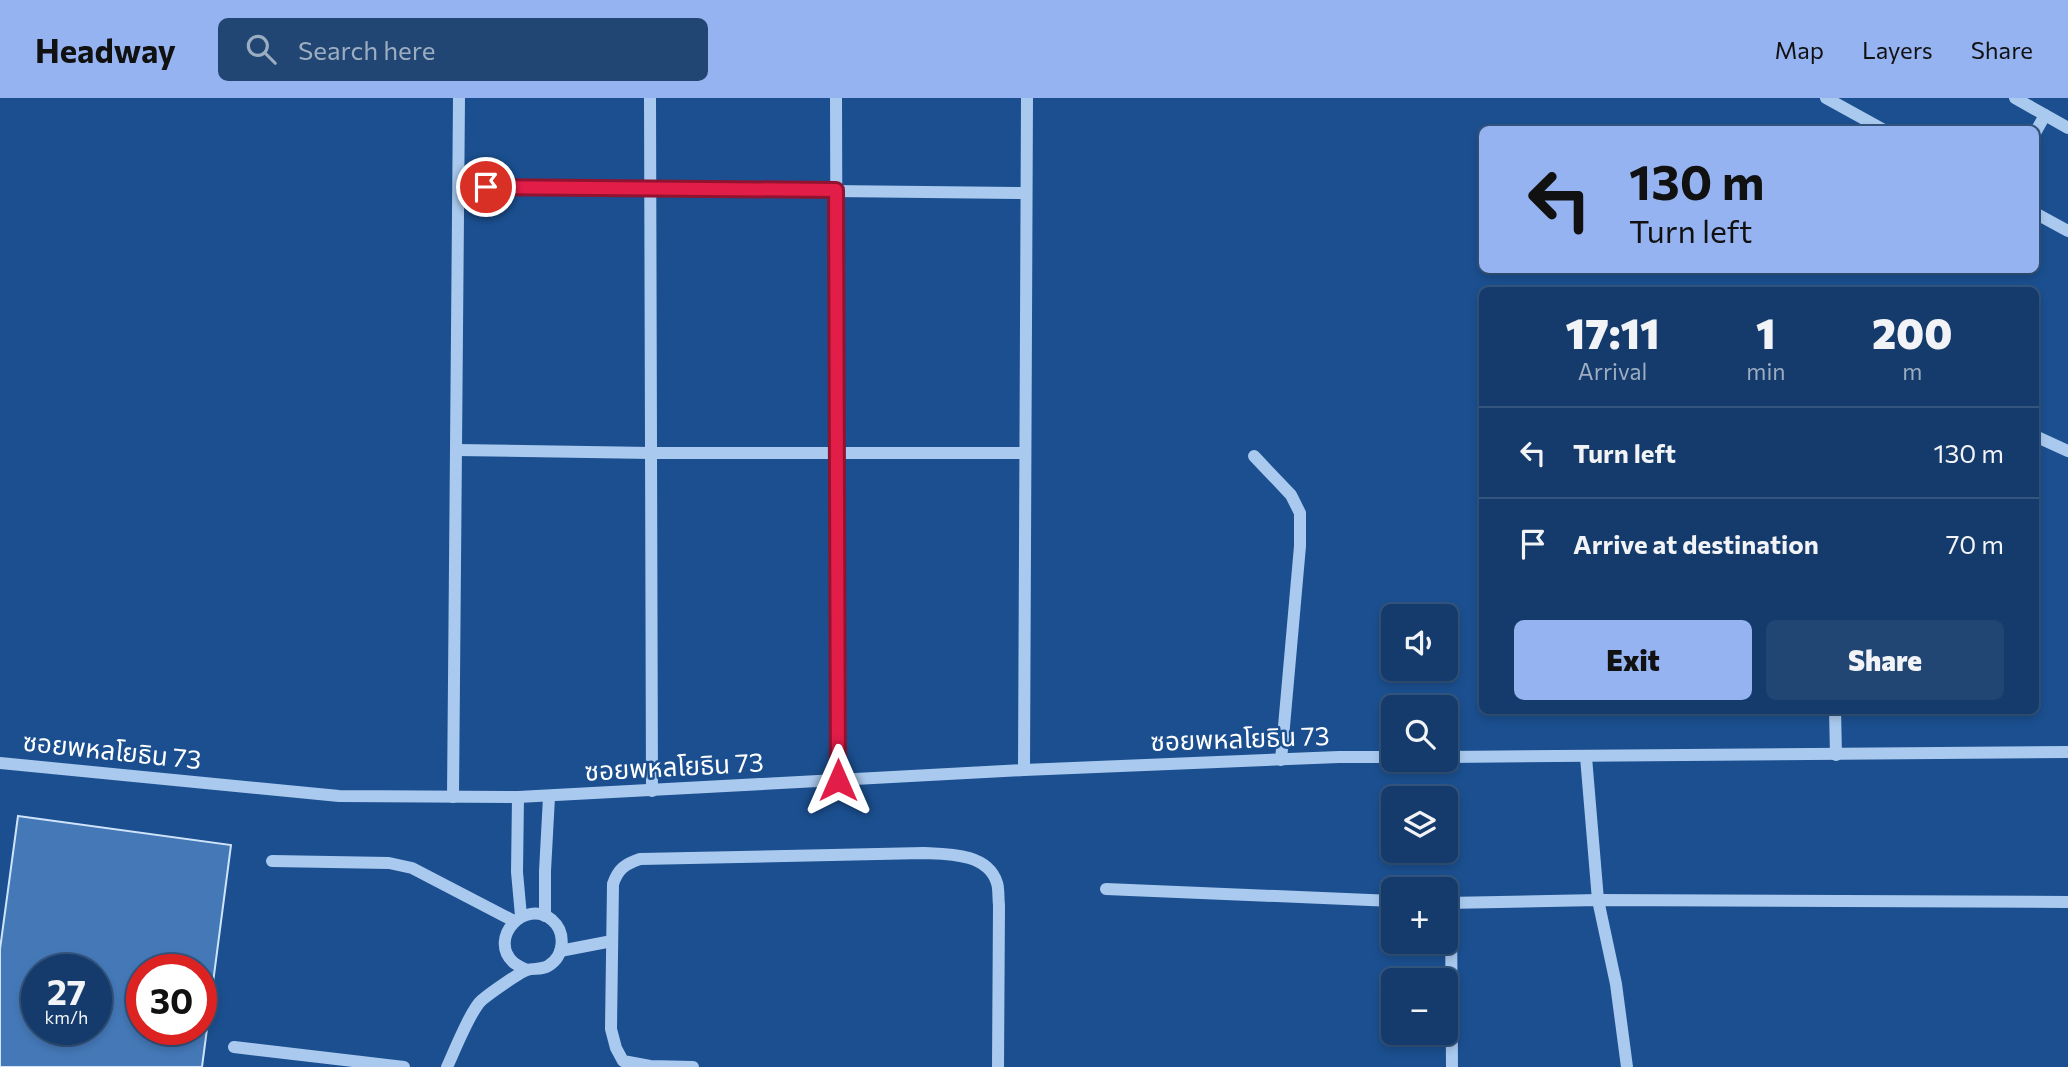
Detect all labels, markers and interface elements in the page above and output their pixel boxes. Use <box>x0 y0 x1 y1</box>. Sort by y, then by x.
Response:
search box <box>218 18 708 81</box>
text: Headway <box>35 29 176 70</box>
icon: search <box>242 30 280 68</box>
text: Search here <box>298 34 436 65</box>
text: Map <box>1775 35 1824 64</box>
text: Layers <box>1862 35 1933 64</box>
text: Share <box>1971 35 2033 64</box>
text: 130 m <box>1629 150 1764 210</box>
icon: left <box>1514 154 1605 245</box>
pin <box>456 157 516 217</box>
icon: arrive <box>467 168 505 206</box>
text: Turn left <box>1629 210 1753 250</box>
text: 17:11 <box>1566 306 1660 358</box>
text: 1 <box>1756 306 1776 358</box>
text: 200 <box>1872 306 1952 358</box>
text: Arrival <box>1578 357 1647 385</box>
text: min <box>1746 357 1785 385</box>
text: m <box>1902 357 1922 385</box>
icon: left <box>1514 434 1552 472</box>
text: Turn left <box>1573 437 1676 468</box>
text: 130 m <box>1933 437 2004 468</box>
icon: arrive <box>1514 525 1552 563</box>
text: Arrive at destination <box>1573 528 1819 559</box>
text: 70 m <box>1946 528 2004 559</box>
map controls <box>1381 604 1458 1045</box>
button: sound <box>1381 604 1458 681</box>
button: Exit <box>1514 620 1752 700</box>
button: Share <box>1766 620 2004 700</box>
button: search <box>1381 695 1458 772</box>
street label: ซอยพหลโยธิน 73 <box>1150 719 1330 756</box>
street label: ซอยพหลโยธิน 73 <box>21 725 203 774</box>
position arrow <box>801 743 875 817</box>
street label: ซอยพหลโยธิน 73 <box>584 745 764 786</box>
button: layers <box>1381 786 1458 863</box>
button: + <box>1381 877 1458 954</box>
speed limit sign: 30 <box>126 954 217 1045</box>
button: − <box>1381 968 1458 1045</box>
text: 27 <box>47 969 86 1012</box>
text: km/h <box>45 1006 88 1028</box>

